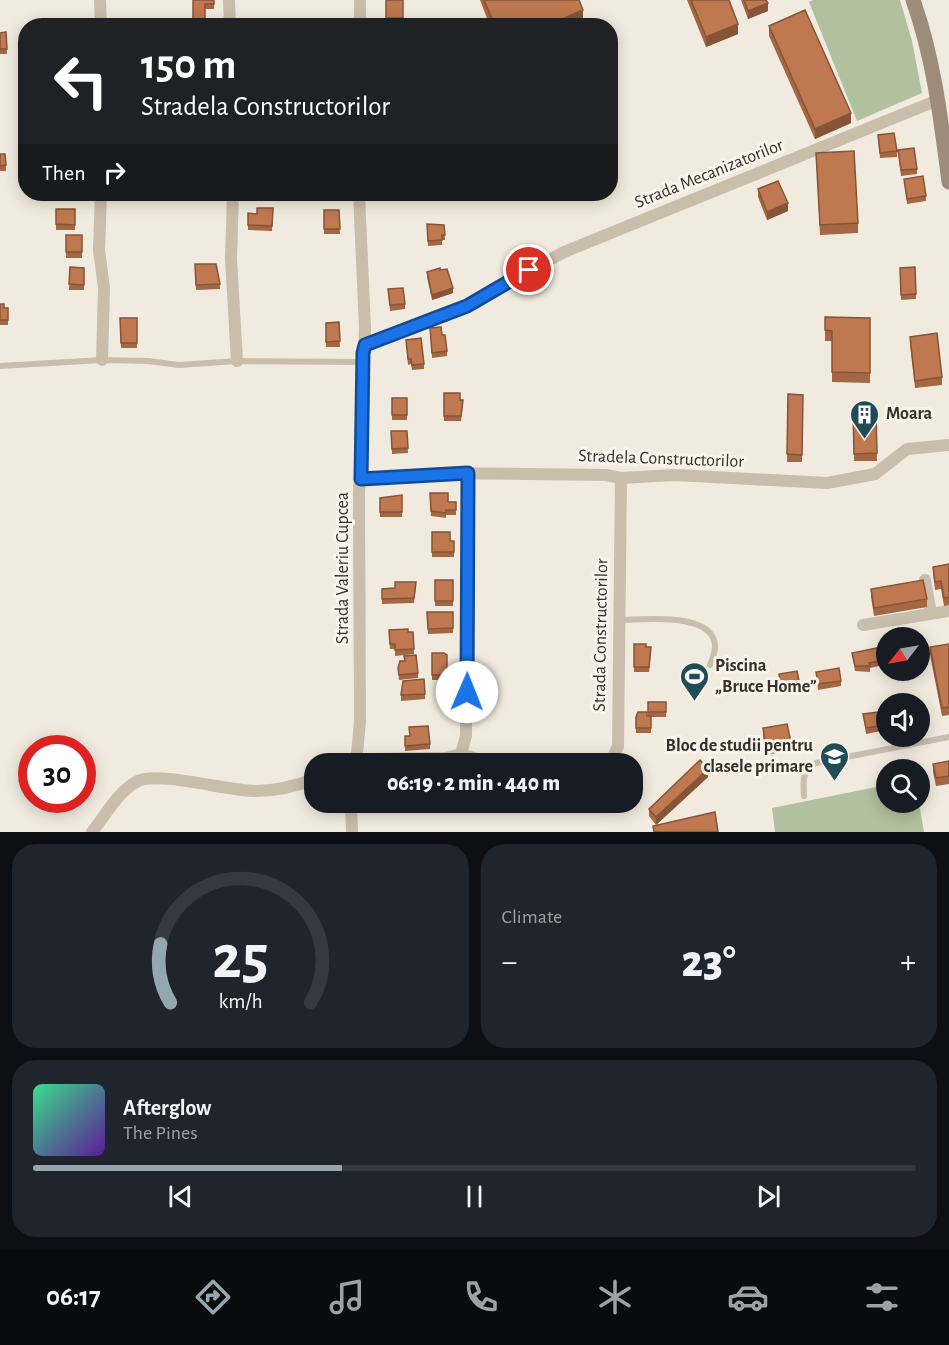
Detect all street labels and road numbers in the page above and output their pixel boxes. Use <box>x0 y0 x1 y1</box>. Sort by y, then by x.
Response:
street label: Strada Mecanizatorilor <box>632 136 786 212</box>
street label: Stradela Constructorilor <box>578 447 744 471</box>
street label: Strada Valeriu Cupcea <box>334 492 352 644</box>
street label: Strada Constructorilor <box>591 558 611 712</box>

